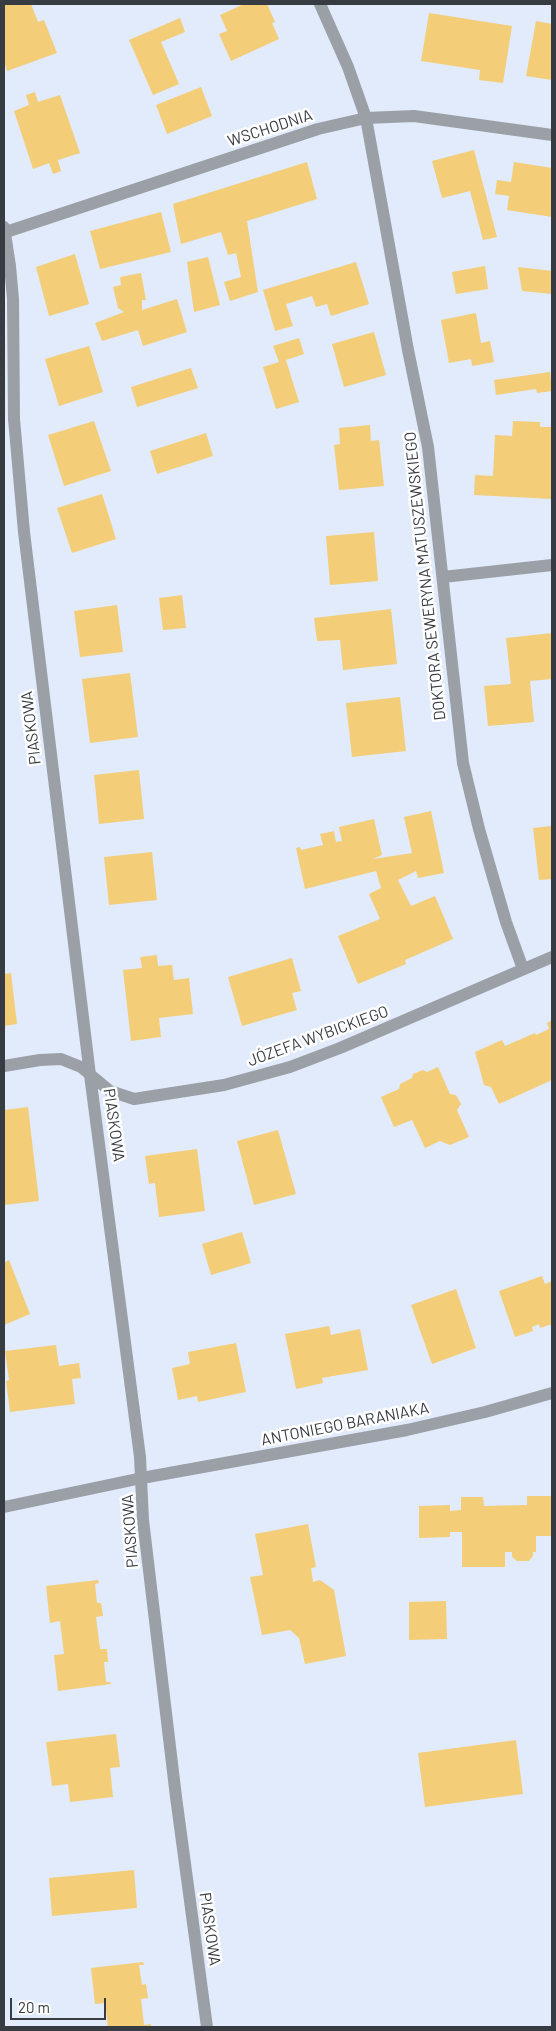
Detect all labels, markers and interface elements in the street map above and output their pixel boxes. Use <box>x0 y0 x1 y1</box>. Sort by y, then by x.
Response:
street label: WSCHODNIA <box>225 105 315 151</box>
street label: DOKTORA SEWERYNA MATUSZEWSKIEGO <box>400 431 450 721</box>
street label: PIASKOWA <box>17 690 45 766</box>
street label: JÓZEFA WYBICKIEGO <box>245 1002 391 1070</box>
street label: PIASKOWA <box>99 1087 129 1163</box>
street label: ANTONIEGO BARANIAKA <box>259 1398 431 1450</box>
street label: PIASKOWA <box>118 1494 142 1568</box>
street label: PIASKOWA <box>195 1891 225 1967</box>
scale bar <box>12 1988 109 2020</box>
text: 20 m <box>18 1998 50 2016</box>

